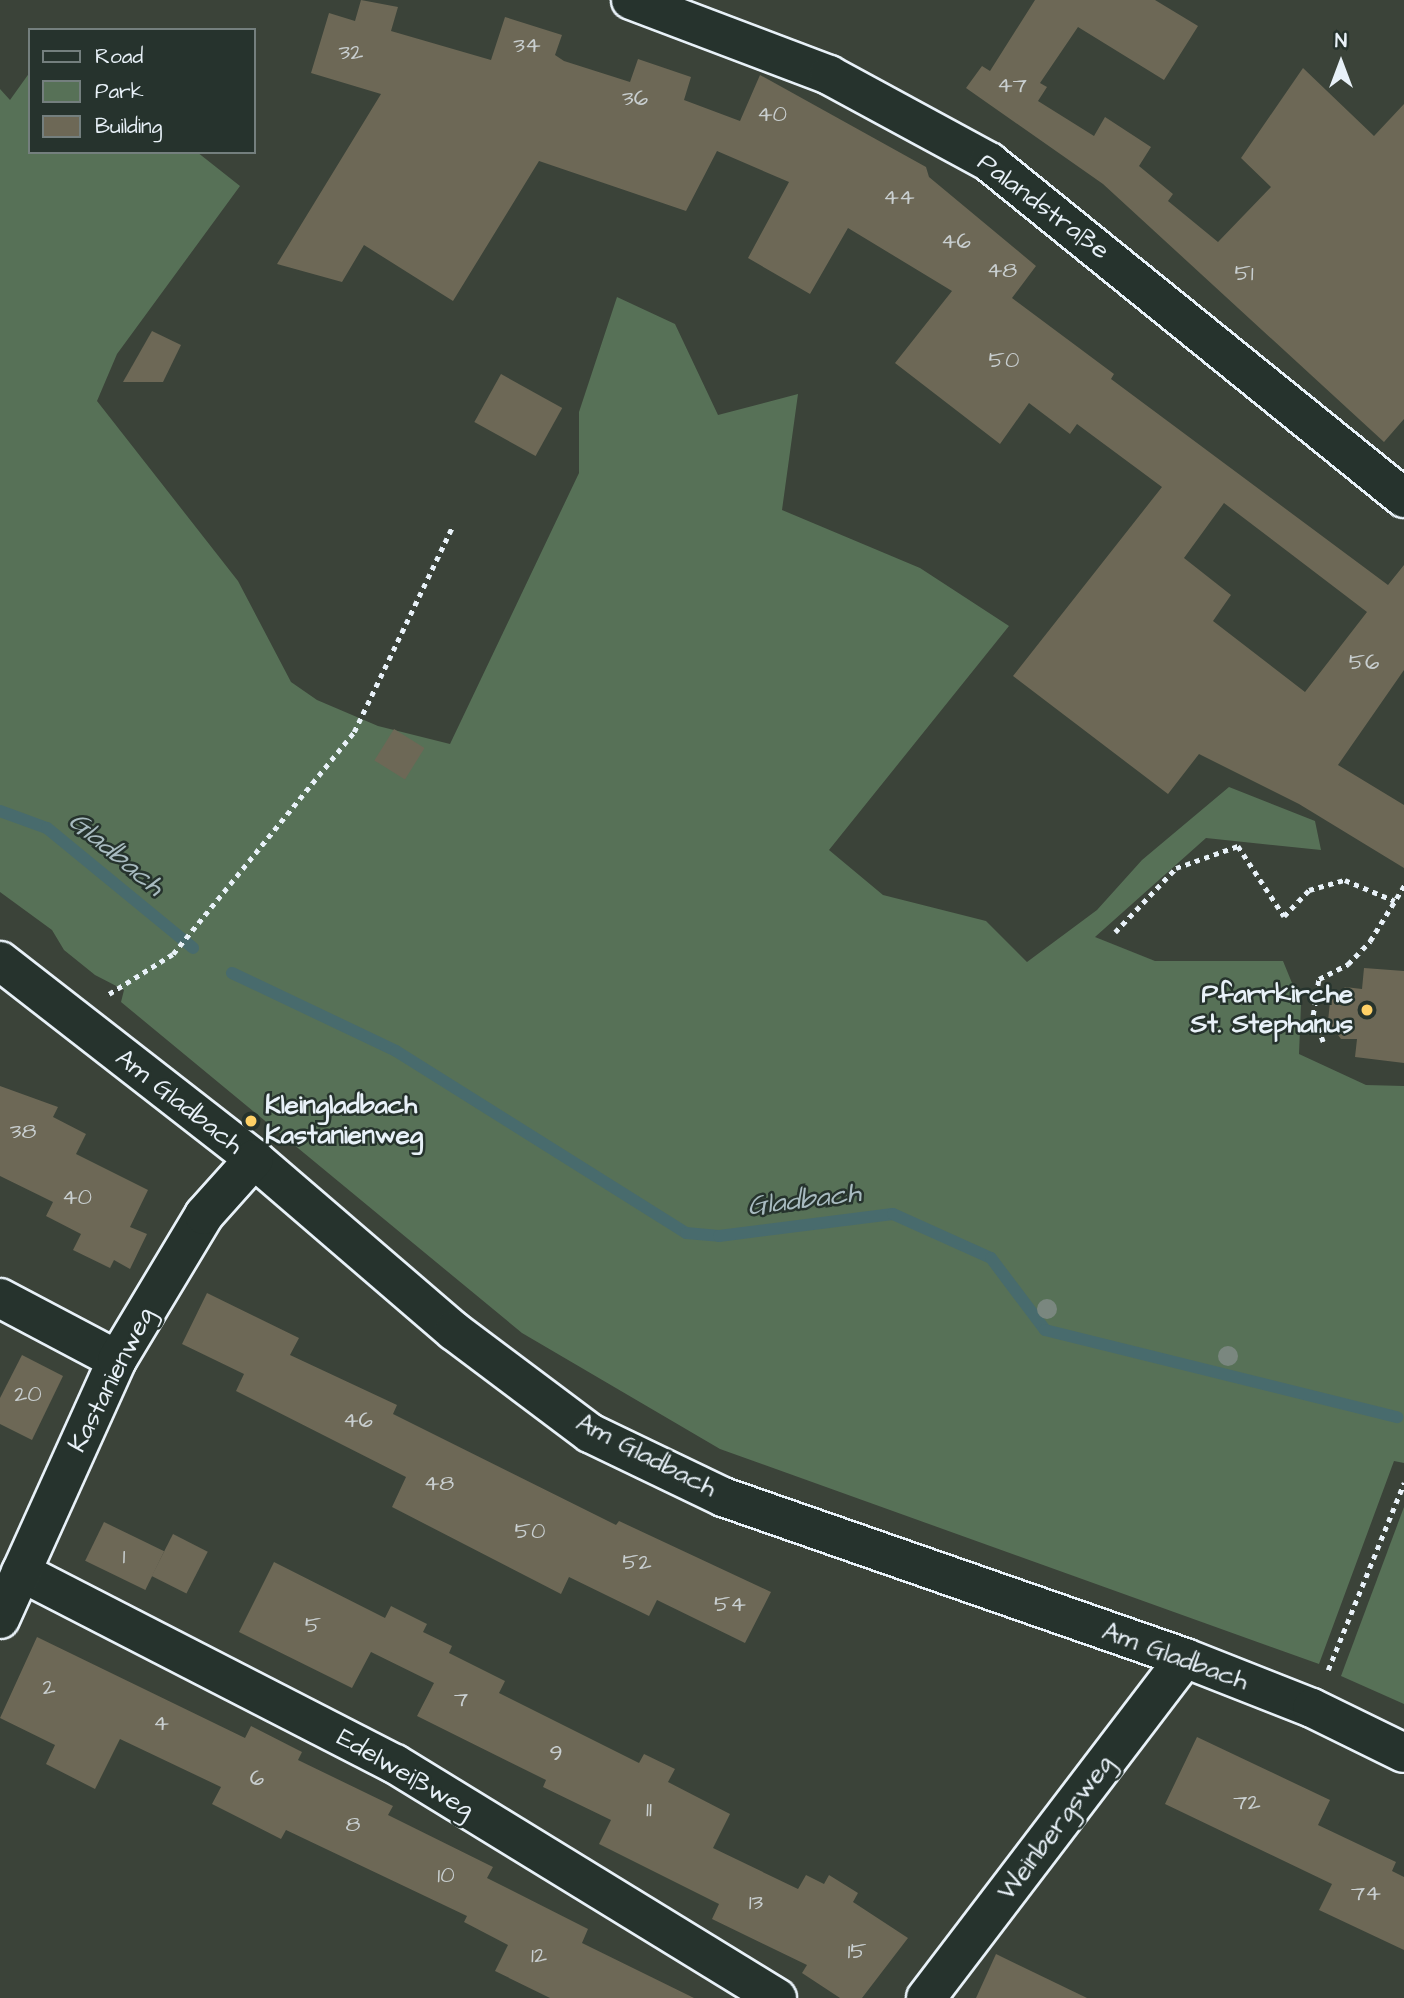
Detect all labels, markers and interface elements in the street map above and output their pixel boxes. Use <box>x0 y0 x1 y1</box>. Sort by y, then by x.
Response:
legend <box>28 28 256 154</box>
north arrow <box>1306 28 1376 98</box>
text: N <box>1335 28 1347 55</box>
house number: 34 <box>513 31 541 59</box>
house number: 32 <box>339 38 363 66</box>
text: Road <box>95 42 143 71</box>
house number: 47 <box>997 71 1027 99</box>
text: Park <box>95 77 144 106</box>
house number: 36 <box>622 84 648 112</box>
house number: 40 <box>757 100 787 128</box>
text: Building <box>95 112 162 141</box>
street label: Palandstraße <box>971 147 1115 267</box>
house number: 44 <box>883 183 915 211</box>
house number: 46 <box>941 227 971 255</box>
house number: 48 <box>987 256 1017 284</box>
house number: 51 <box>1234 259 1254 287</box>
house number: 50 <box>989 346 1019 374</box>
house number: 56 <box>1349 648 1379 676</box>
water label: Gladbach <box>62 805 170 903</box>
place label: Pfarrkirche St. Stephanus <box>1191 979 1353 1040</box>
marker: Pfarrkirche St. Stephanus <box>1359 1002 1375 1018</box>
street label: Am Gladbach <box>109 1043 249 1161</box>
place label: Kleingladbach Kastanienweg <box>265 1090 423 1152</box>
marker: Kleingladbach Kastanienweg <box>243 1113 259 1129</box>
house number: 38 <box>10 1117 36 1145</box>
water label: Gladbach <box>745 1176 863 1224</box>
house number: 40 <box>62 1183 92 1211</box>
street label: Kastanienweg <box>62 1302 162 1458</box>
house number: 20 <box>14 1380 42 1408</box>
house number: 46 <box>343 1406 373 1434</box>
street label: Am Gladbach <box>571 1407 721 1505</box>
house number: 48 <box>424 1469 454 1497</box>
house number: 50 <box>515 1517 545 1545</box>
house number: 1 <box>123 1542 125 1570</box>
house number: 52 <box>622 1548 652 1576</box>
house number: 54 <box>714 1590 746 1618</box>
house number: 5 <box>305 1611 321 1639</box>
street label: Am Gladbach <box>1098 1616 1252 1698</box>
house number: 2 <box>42 1673 56 1701</box>
house number: 7 <box>454 1685 468 1713</box>
house number: 4 <box>153 1709 169 1737</box>
street label: Edelweißweg <box>331 1722 479 1826</box>
house number: 9 <box>549 1739 563 1767</box>
street label: Weinbergsweg <box>991 1749 1121 1907</box>
house number: 6 <box>250 1764 264 1792</box>
house number: 72 <box>1233 1788 1261 1816</box>
house number: 11 <box>646 1795 652 1823</box>
house number: 8 <box>346 1810 360 1838</box>
house number: 10 <box>437 1861 455 1889</box>
house number: 74 <box>1351 1879 1381 1907</box>
house number: 13 <box>749 1888 763 1916</box>
house number: 15 <box>847 1937 867 1965</box>
house number: 12 <box>531 1941 547 1969</box>

